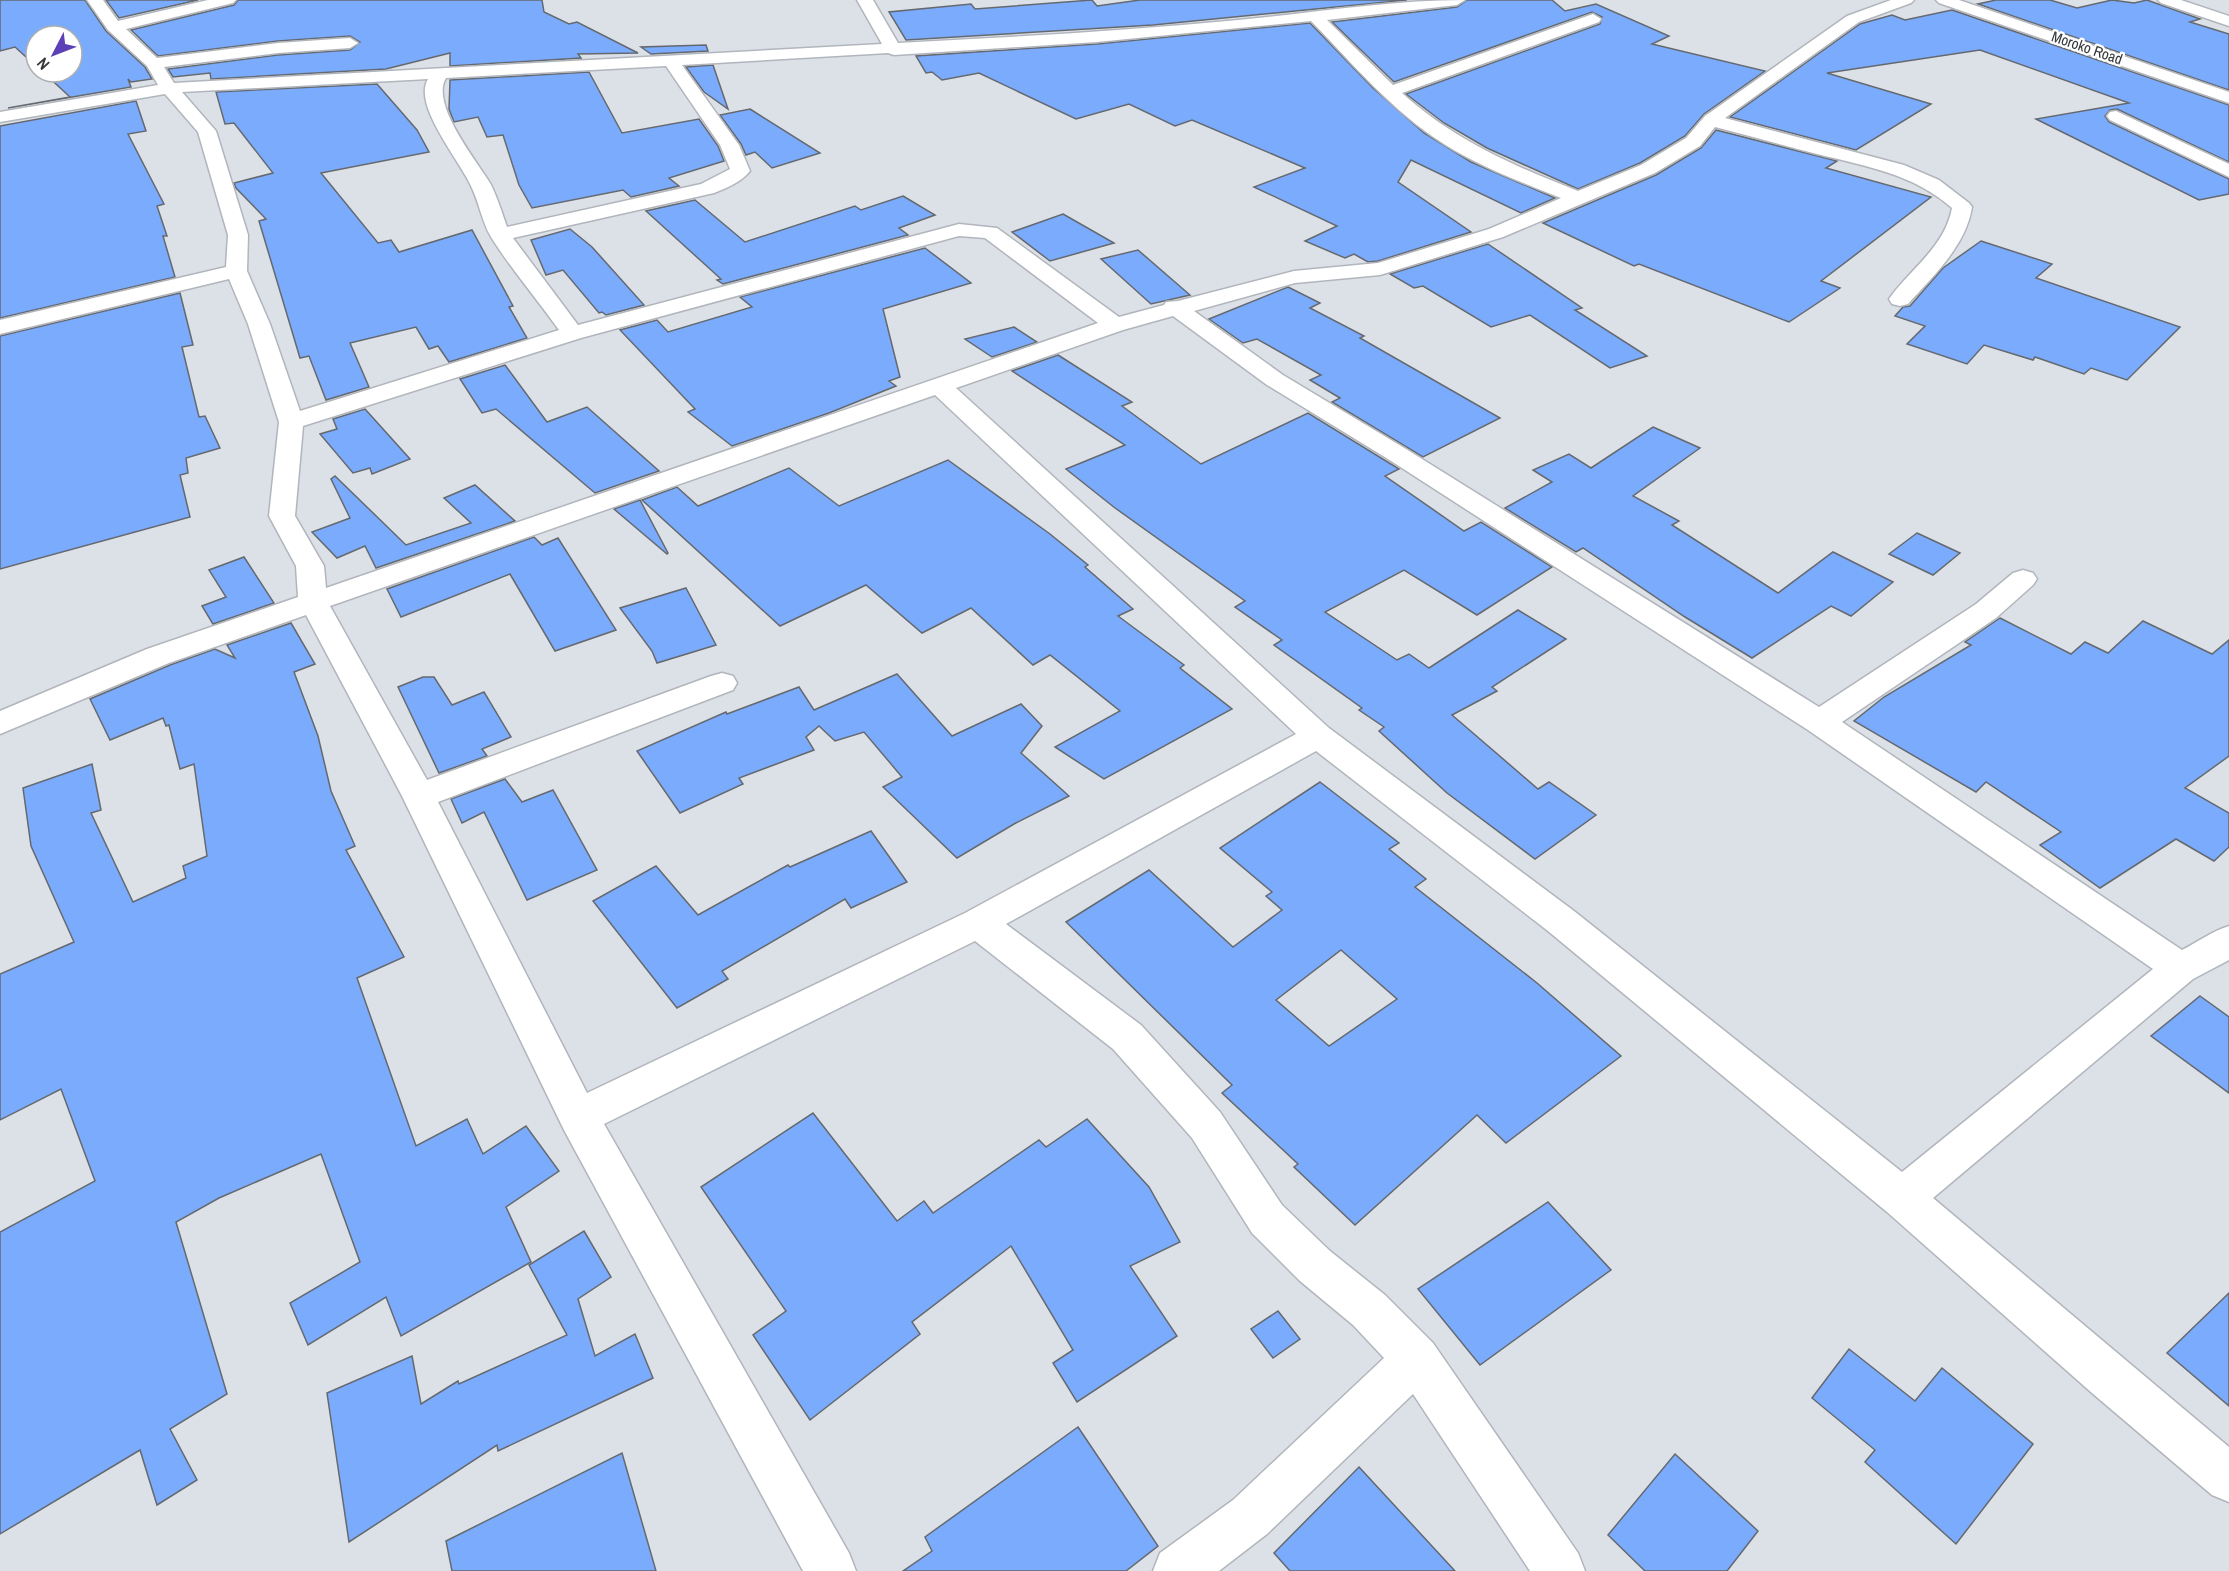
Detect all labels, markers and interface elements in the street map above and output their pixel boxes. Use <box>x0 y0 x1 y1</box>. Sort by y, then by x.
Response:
north arrow <box>24 24 84 84</box>
street label: Moroko Road <box>2049 26 2125 69</box>
text: N <box>32 53 54 75</box>

